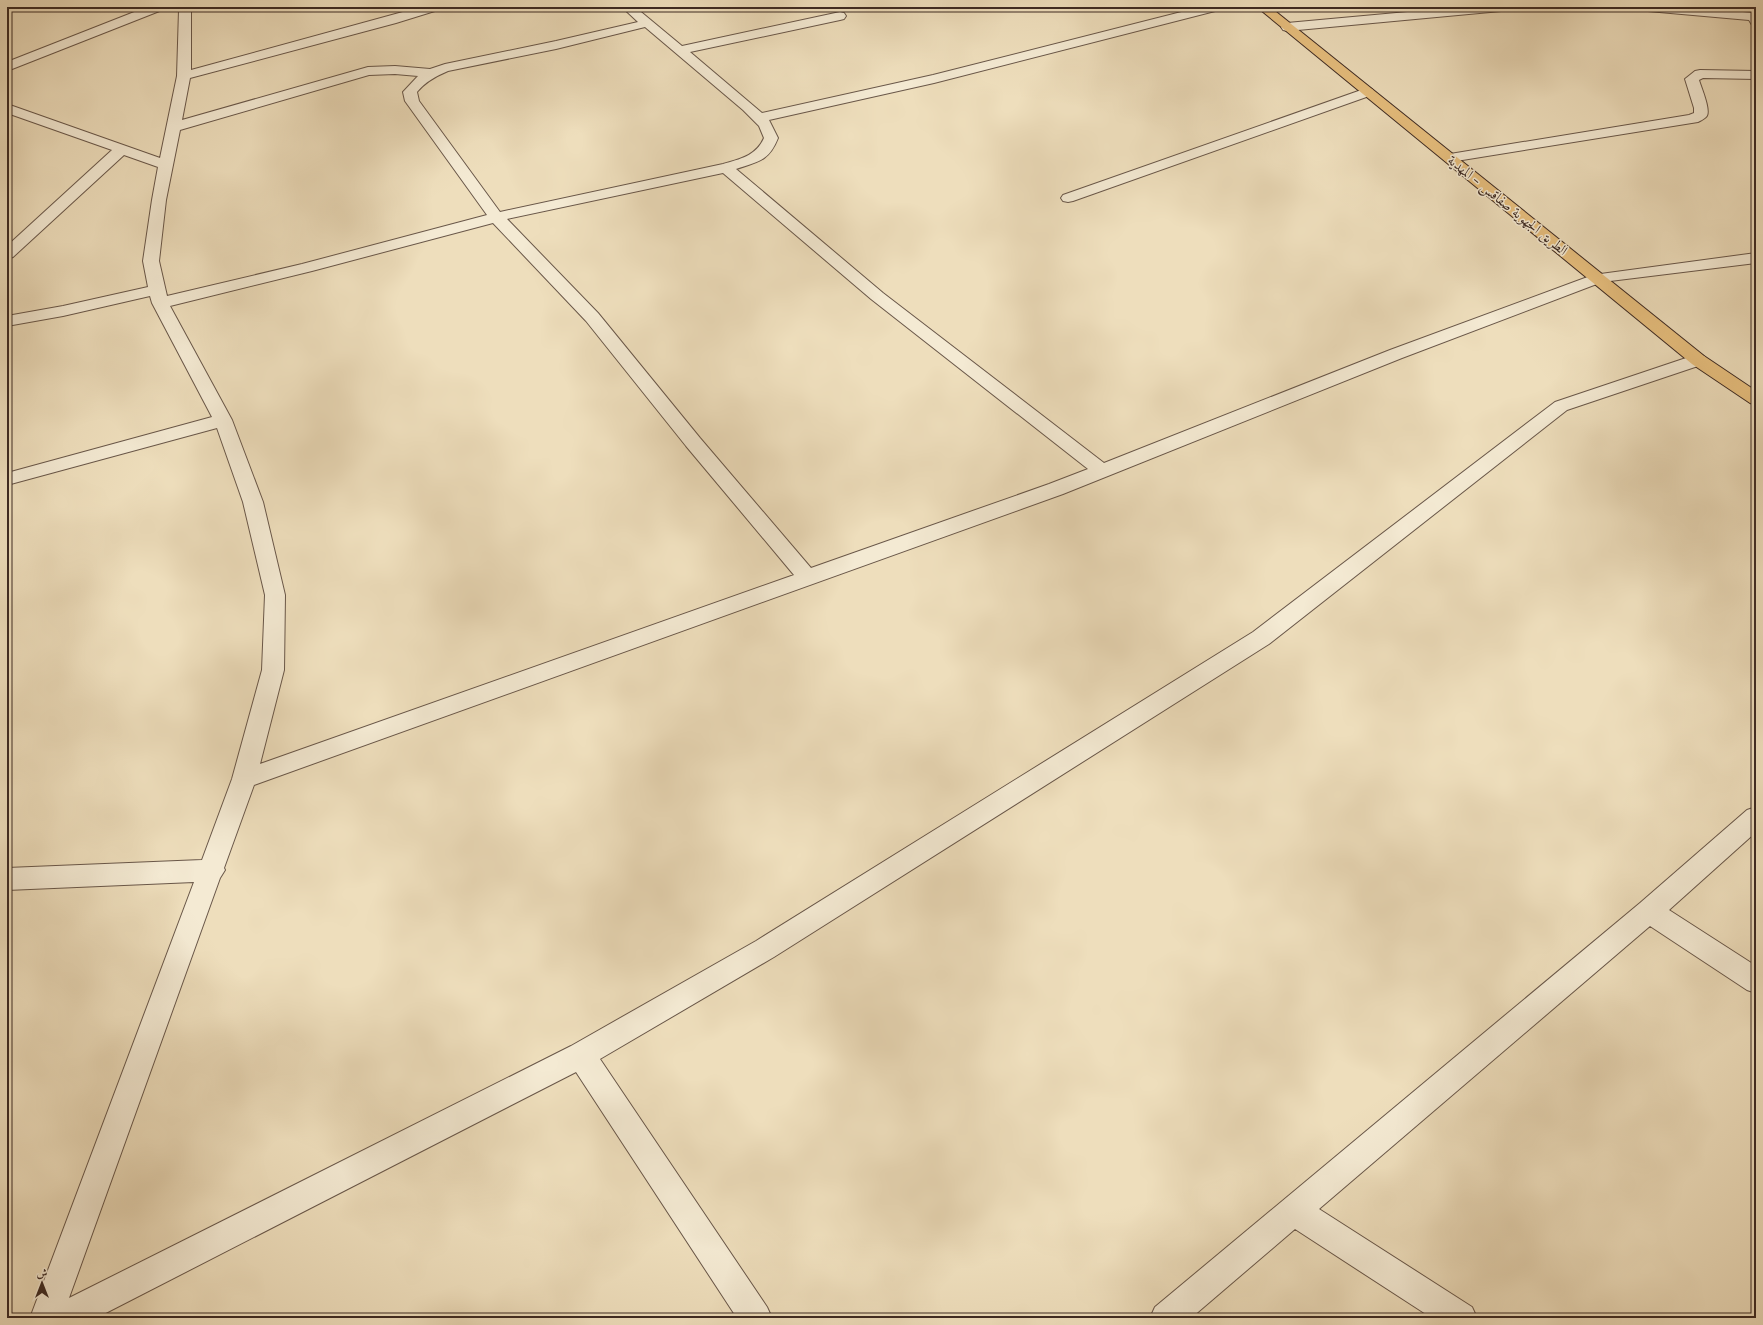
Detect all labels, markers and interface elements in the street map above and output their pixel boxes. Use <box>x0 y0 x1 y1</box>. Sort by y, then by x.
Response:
street label: الطريق الجهوية صفاقس - المهدية <box>1444 151 1572 260</box>
north arrow <box>22 1263 62 1303</box>
text: ش <box>37 1266 48 1281</box>

